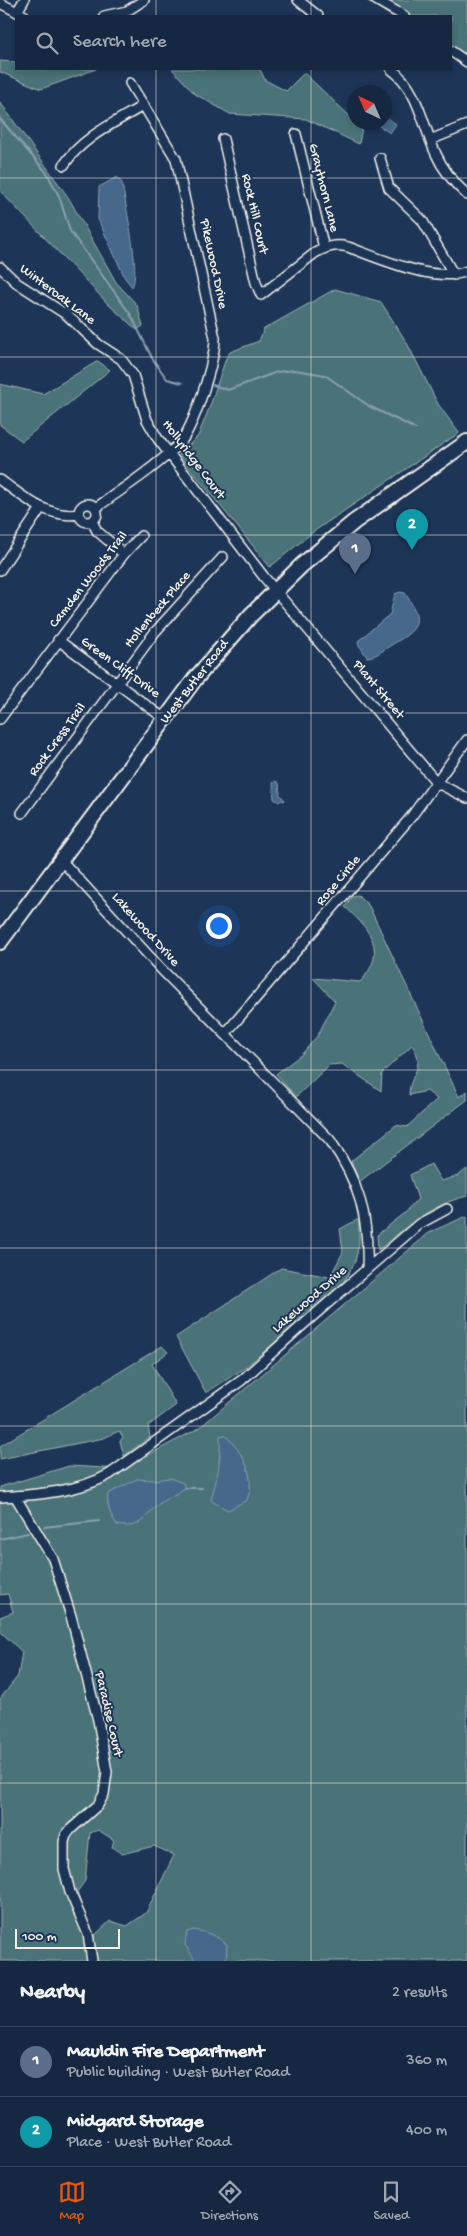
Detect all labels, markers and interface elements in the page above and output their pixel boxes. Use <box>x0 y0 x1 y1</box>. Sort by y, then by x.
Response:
search box <box>15 15 452 70</box>
icon: search <box>33 29 61 57</box>
text: Search here <box>73 31 167 54</box>
north arrow <box>347 85 392 130</box>
street label: Graythorn Lane <box>304 142 342 235</box>
street label: Rock Hill Court <box>237 172 272 257</box>
street label: Pikewood Drive <box>195 216 231 311</box>
street label: Winteroak Lane <box>16 261 99 330</box>
street label: Hollyridge Court <box>158 417 229 504</box>
pin: 2 <box>396 509 428 550</box>
street label: Camden Woods Trail <box>46 528 132 632</box>
pin: 1 <box>339 533 371 574</box>
street label: Hollenbeck Place <box>121 568 195 652</box>
street label: Green Cliff Drive <box>77 633 164 703</box>
street label: West Butler Road <box>157 635 234 727</box>
street label: Plant Street <box>348 656 408 724</box>
street label: Rock Cress Trail <box>26 700 90 780</box>
street label: Rose Circle <box>313 852 366 910</box>
street label: Lakewood Drive <box>107 889 183 971</box>
your location <box>206 913 232 939</box>
street label: Lakewood Drive <box>269 1262 352 1337</box>
street label: Paradise Court <box>90 1669 126 1760</box>
scale bar <box>15 1926 120 1949</box>
text: 100 m <box>22 1929 57 1946</box>
text: Nearby <box>20 1981 85 2006</box>
text: 2 results <box>392 1984 447 2003</box>
text: Mauldin Fire Department <box>67 2041 264 2064</box>
text: 1 <box>33 2052 39 2071</box>
text: 360 m <box>406 2052 447 2071</box>
text: Public building · West Butler Road <box>67 2064 290 2083</box>
text: Midgard Storage <box>67 2111 203 2134</box>
text: 2 <box>32 2122 40 2141</box>
text: 400 m <box>406 2122 447 2141</box>
text: Place · West Butler Road <box>67 2134 231 2153</box>
tab: Map <box>58 2178 86 2225</box>
tab: Directions <box>201 2178 258 2225</box>
tab: Saved <box>373 2178 409 2225</box>

